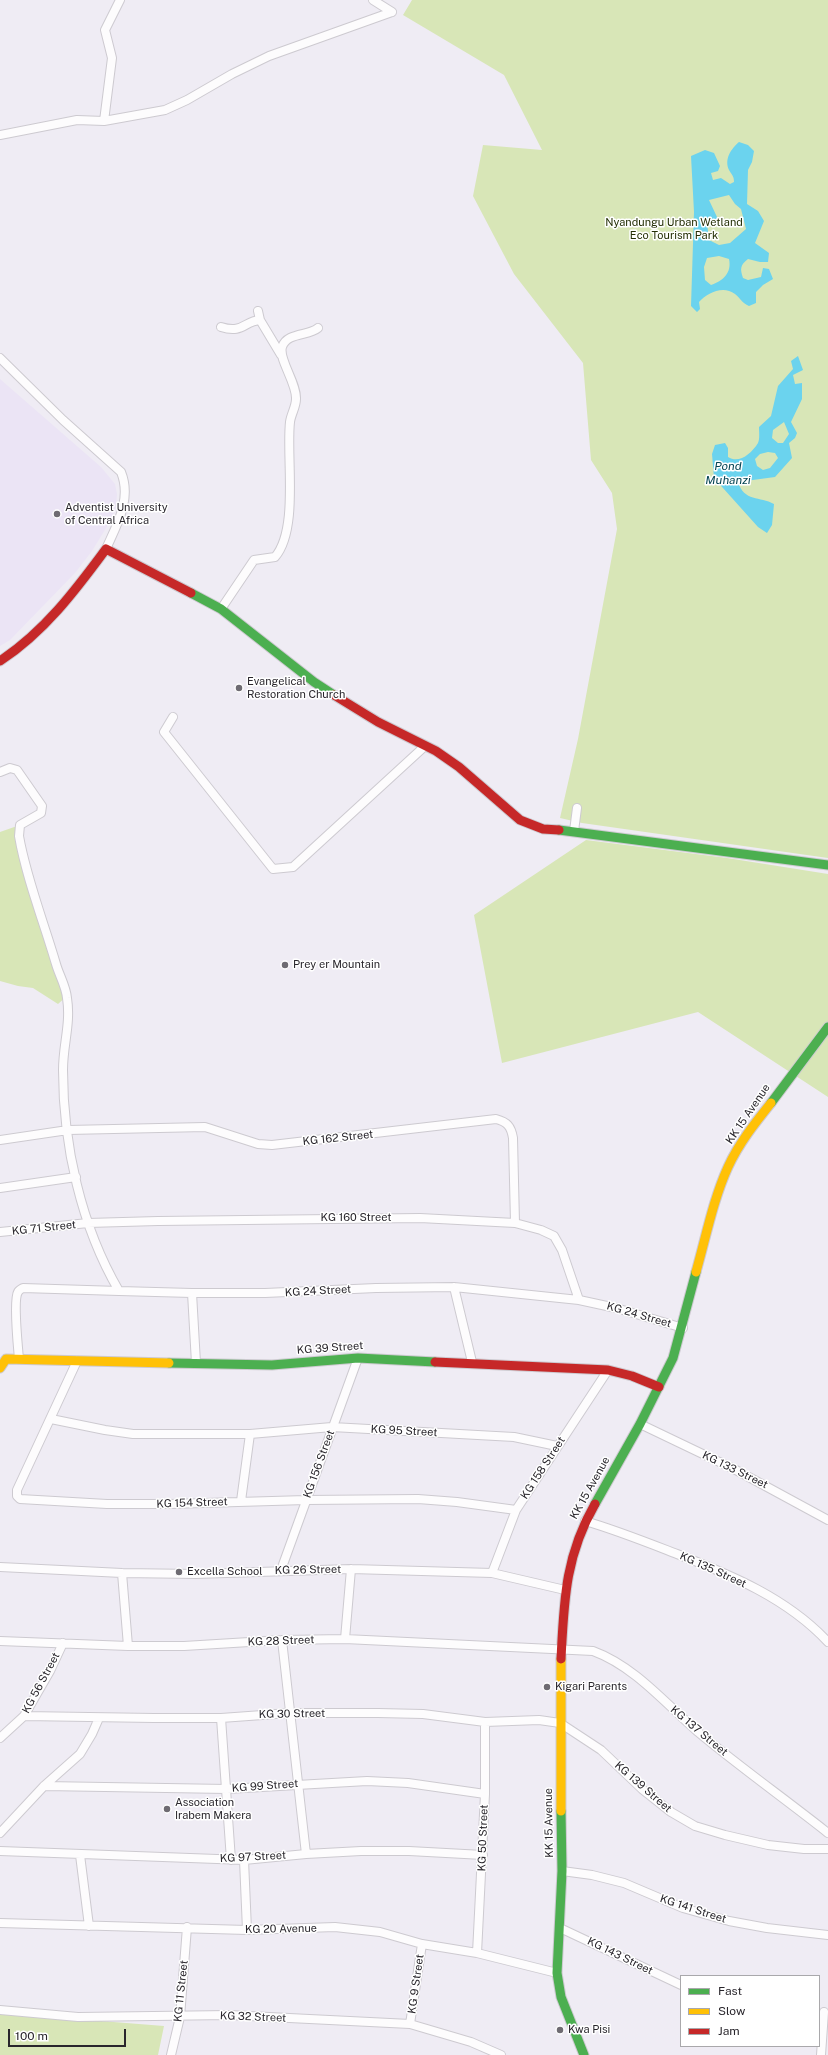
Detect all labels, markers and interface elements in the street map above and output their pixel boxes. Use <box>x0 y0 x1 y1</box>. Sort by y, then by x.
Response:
park label: Nyandungu Urban Wetland Eco Tourism Park <box>605 216 743 242</box>
water label: Pond Muhanzi <box>705 459 751 487</box>
place label: Adventist University of Central Africa <box>65 501 168 527</box>
marker: Adventist University of Central Africa <box>52 509 62 519</box>
place label: Evangelical Restoration Church <box>247 675 345 701</box>
marker: Evangelical Restoration Church <box>234 683 244 693</box>
place label: Prey er Mountain <box>293 958 380 972</box>
marker: Prey er Mountain <box>280 960 290 970</box>
street label: KK 15 Avenue <box>723 1081 773 1147</box>
street label: KG 162 Street <box>302 1128 374 1148</box>
street label: KG 160 Street <box>320 1211 392 1225</box>
street label: KG 71 Street <box>11 1218 77 1238</box>
street label: KG 24 Street <box>284 1283 352 1299</box>
street label: KG 24 Street <box>605 1299 673 1331</box>
street label: KG 39 Street <box>296 1339 364 1357</box>
street label: KG 95 Street <box>370 1423 438 1439</box>
street label: KG 156 Street <box>301 1428 337 1500</box>
street label: KG 158 Street <box>518 1434 568 1502</box>
street label: KG 133 Street <box>700 1448 770 1492</box>
street label: KK 15 Avenue <box>567 1454 613 1522</box>
street label: KG 154 Street <box>156 1495 228 1511</box>
street label: KG 135 Street <box>678 1549 748 1591</box>
street label: KG 26 Street <box>275 1563 341 1577</box>
place label: Excella School <box>187 1565 262 1579</box>
marker: Excella School <box>174 1567 184 1577</box>
street label: KG 28 Street <box>247 1633 315 1649</box>
street label: KG 56 Street <box>19 1650 63 1716</box>
place label: Kigari Parents <box>555 1680 627 1694</box>
marker: Kigari Parents <box>542 1682 552 1692</box>
street label: KG 137 Street <box>668 1703 730 1759</box>
street label: KG 30 Street <box>259 1707 325 1721</box>
street label: KG 139 Street <box>612 1759 674 1815</box>
street label: KG 99 Street <box>231 1777 299 1795</box>
street label: KK 15 Avenue <box>542 1788 556 1858</box>
place label: Association Irabem Makera <box>175 1796 251 1822</box>
marker: Association Irabem Makera <box>162 1804 172 1814</box>
street label: KG 50 Street <box>475 1804 491 1872</box>
street label: KG 97 Street <box>220 1849 286 1865</box>
street label: KG 141 Street <box>658 1892 728 1926</box>
street label: KG 20 Avenue <box>245 1922 317 1936</box>
street label: KG 143 Street <box>585 1934 655 1978</box>
street label: KG 9 Street <box>405 1953 427 2015</box>
street label: KG 11 Street <box>171 1959 191 2023</box>
legend <box>680 1975 820 2047</box>
text: Fast <box>718 1984 742 1998</box>
text: Slow <box>718 2004 745 2018</box>
street label: KG 32 Street <box>220 2009 286 2025</box>
scale bar <box>10 2021 128 2047</box>
place label: Kwa Pisi <box>568 2023 610 2037</box>
text: Jam <box>718 2024 740 2038</box>
marker: Kwa Pisi <box>555 2025 565 2035</box>
text: 100 m <box>15 2029 48 2043</box>

